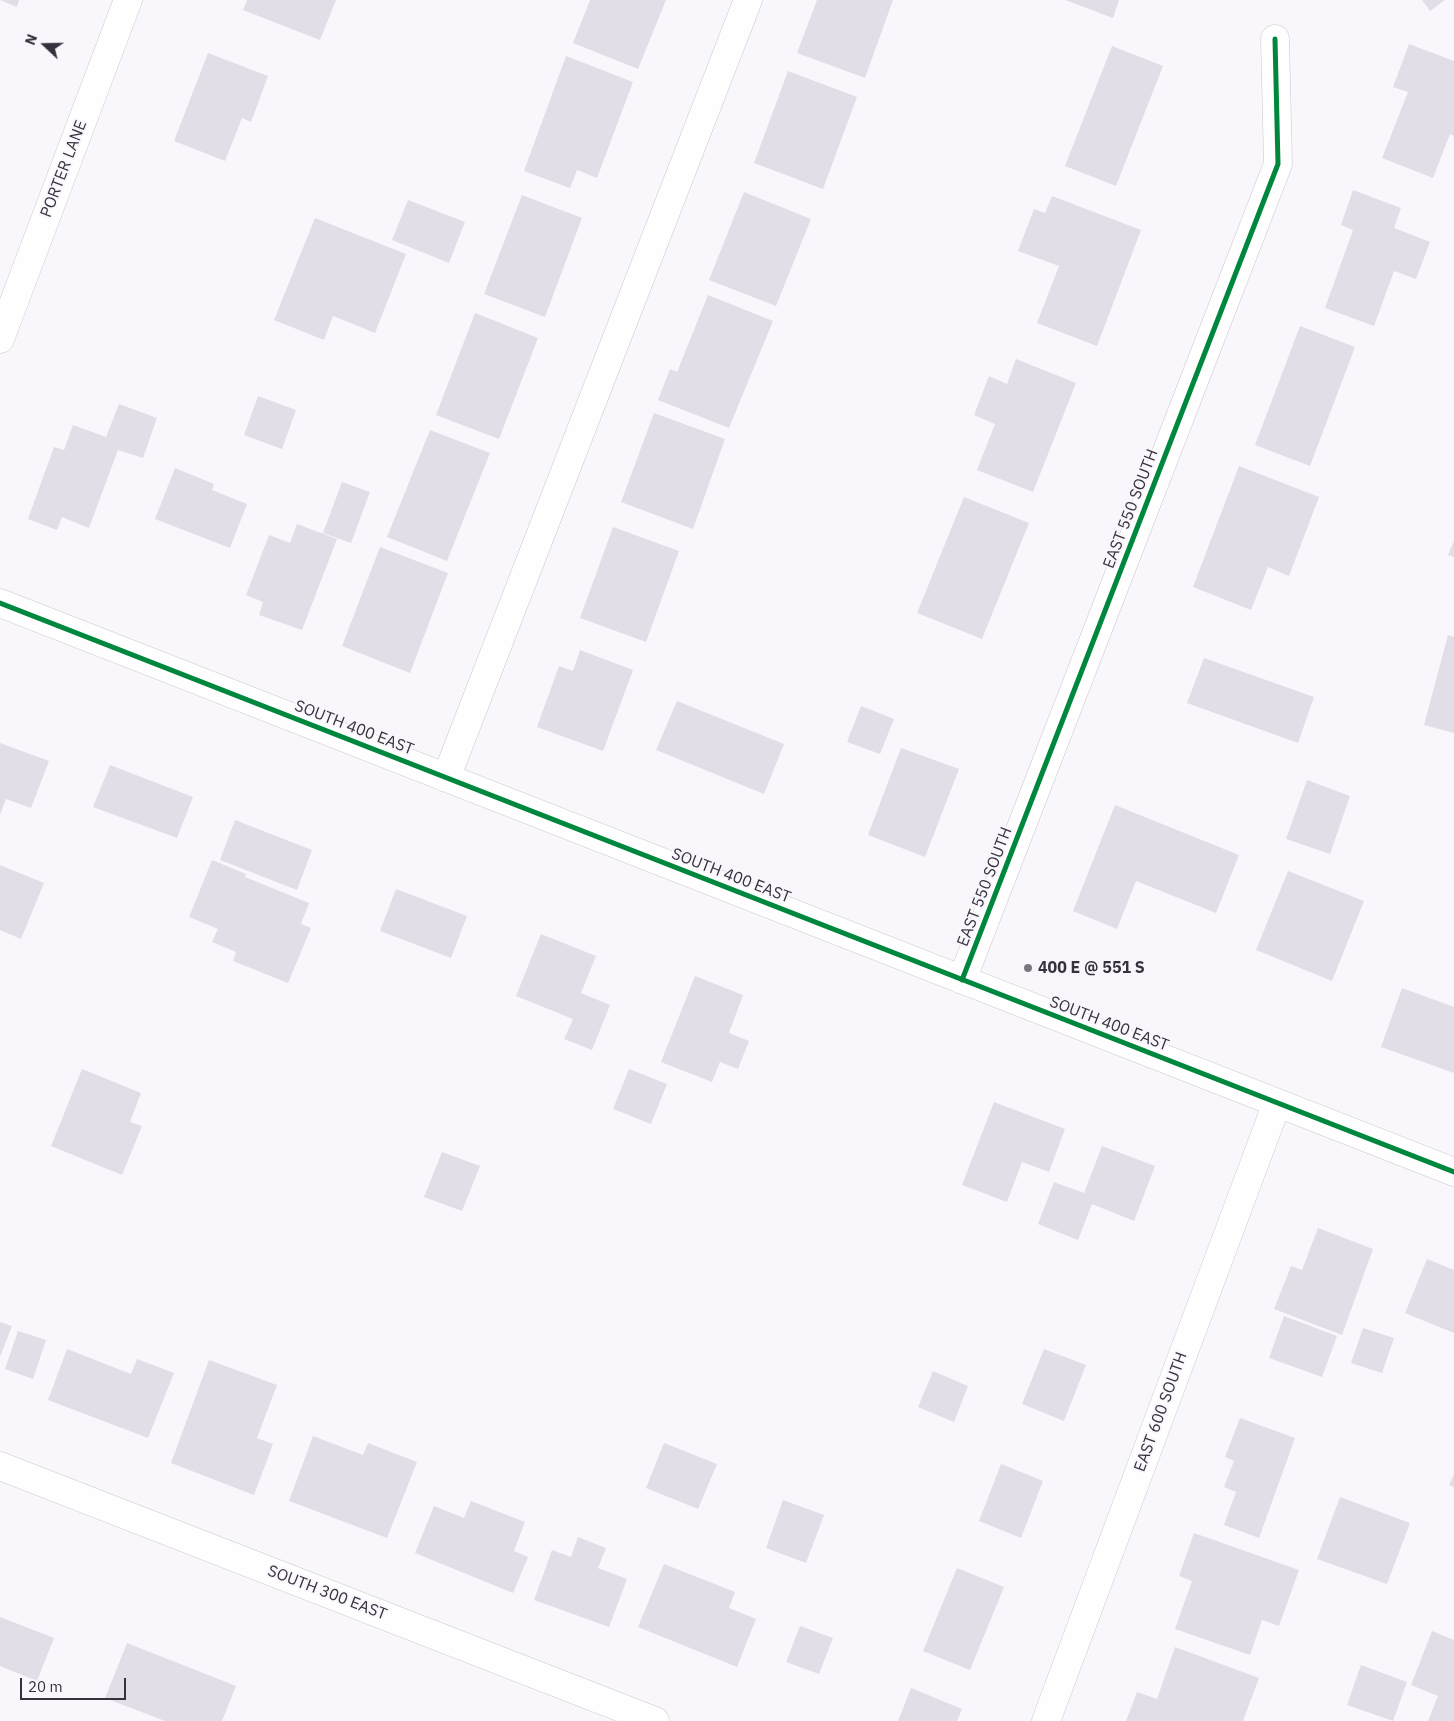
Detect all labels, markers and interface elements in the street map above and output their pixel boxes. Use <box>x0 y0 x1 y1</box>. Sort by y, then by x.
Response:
north arrow <box>20 20 70 70</box>
text: N <box>21 32 41 48</box>
street label: PORTER LANE <box>37 118 91 220</box>
street label: EAST 550 SOUTH <box>1099 447 1163 571</box>
street label: SOUTH 400 EAST <box>292 696 416 760</box>
street label: EAST 550 SOUTH <box>953 825 1017 949</box>
street label: SOUTH 400 EAST <box>669 844 793 908</box>
place label: 400 E @ 551 S <box>1038 958 1145 978</box>
marker: 400 E @ 551 S <box>1022 962 1034 974</box>
street label: SOUTH 400 EAST <box>1047 992 1171 1056</box>
street label: EAST 600 SOUTH <box>1130 1349 1192 1475</box>
street label: SOUTH 300 EAST <box>265 1561 389 1625</box>
scale bar <box>22 1668 129 1700</box>
text: 20 m <box>28 1677 63 1696</box>

